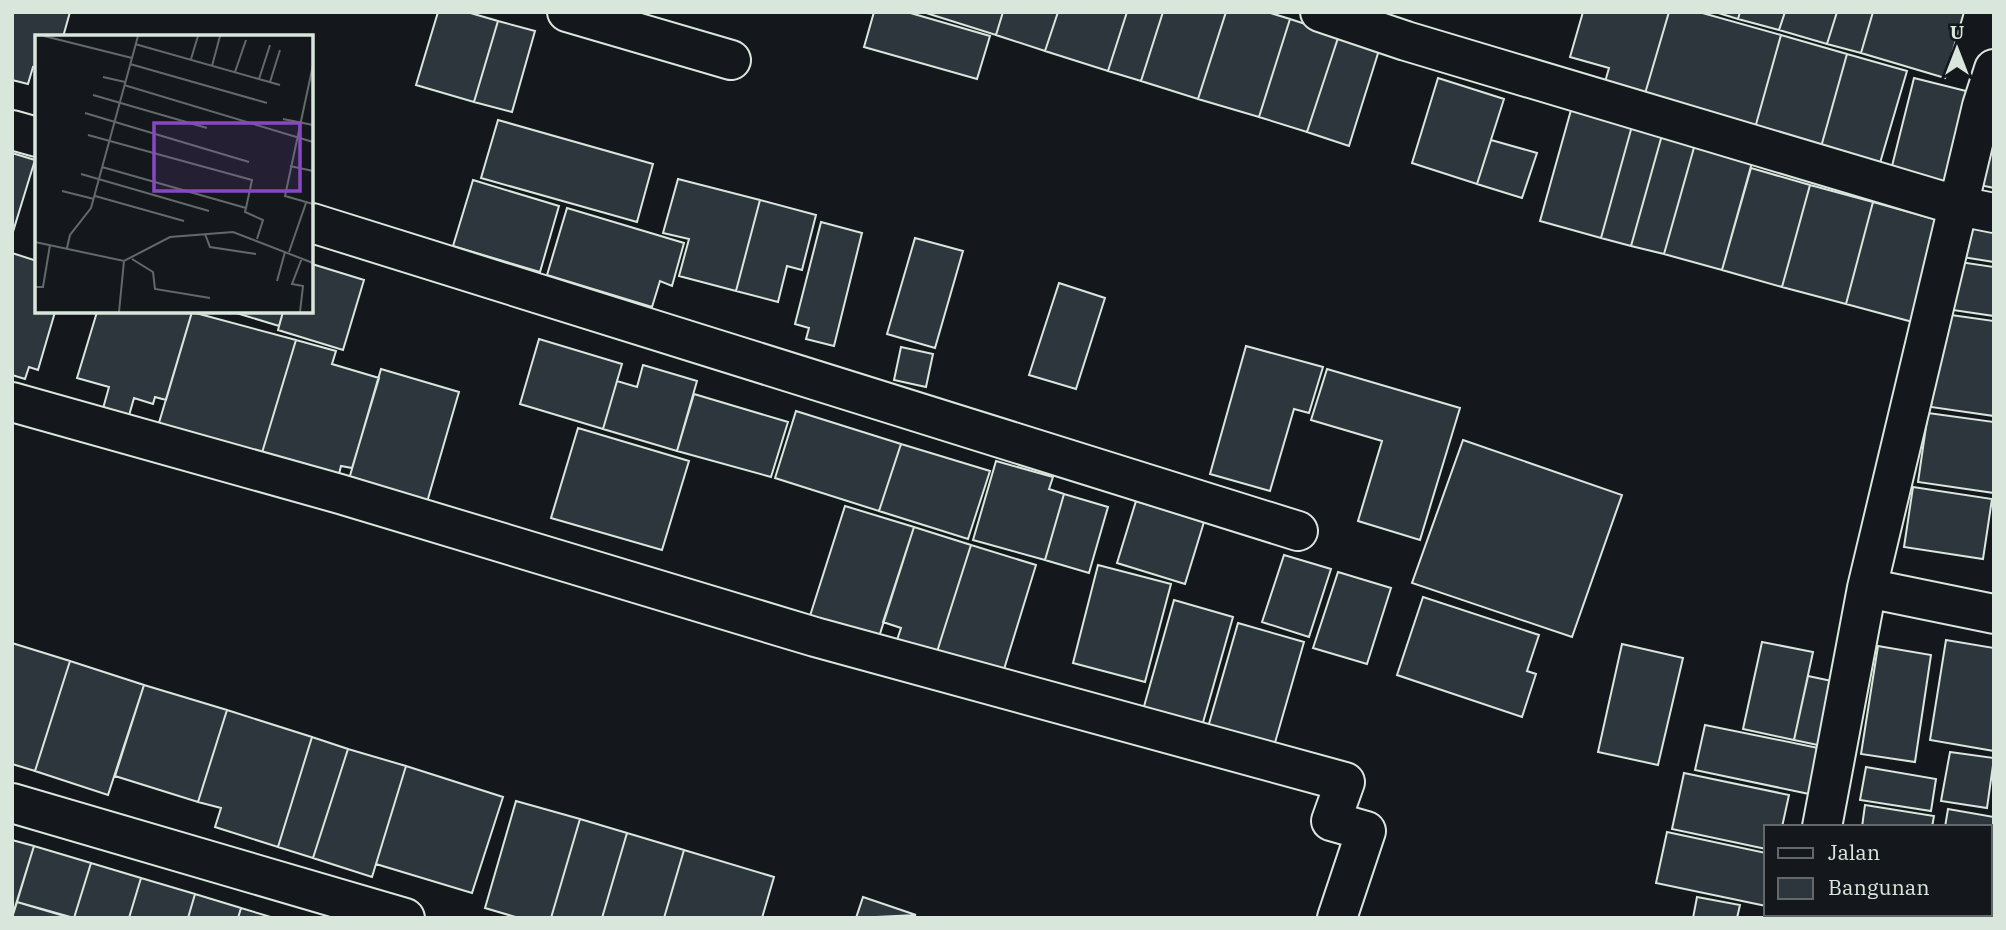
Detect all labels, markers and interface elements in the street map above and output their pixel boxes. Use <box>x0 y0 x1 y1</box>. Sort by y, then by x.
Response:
north arrow <box>1922 14 1992 84</box>
text: U <box>1950 20 1964 44</box>
inset map <box>35 35 313 313</box>
legend <box>1764 825 1992 916</box>
text: Jalan <box>1828 838 1880 866</box>
text: Bangunan <box>1828 873 1930 901</box>

